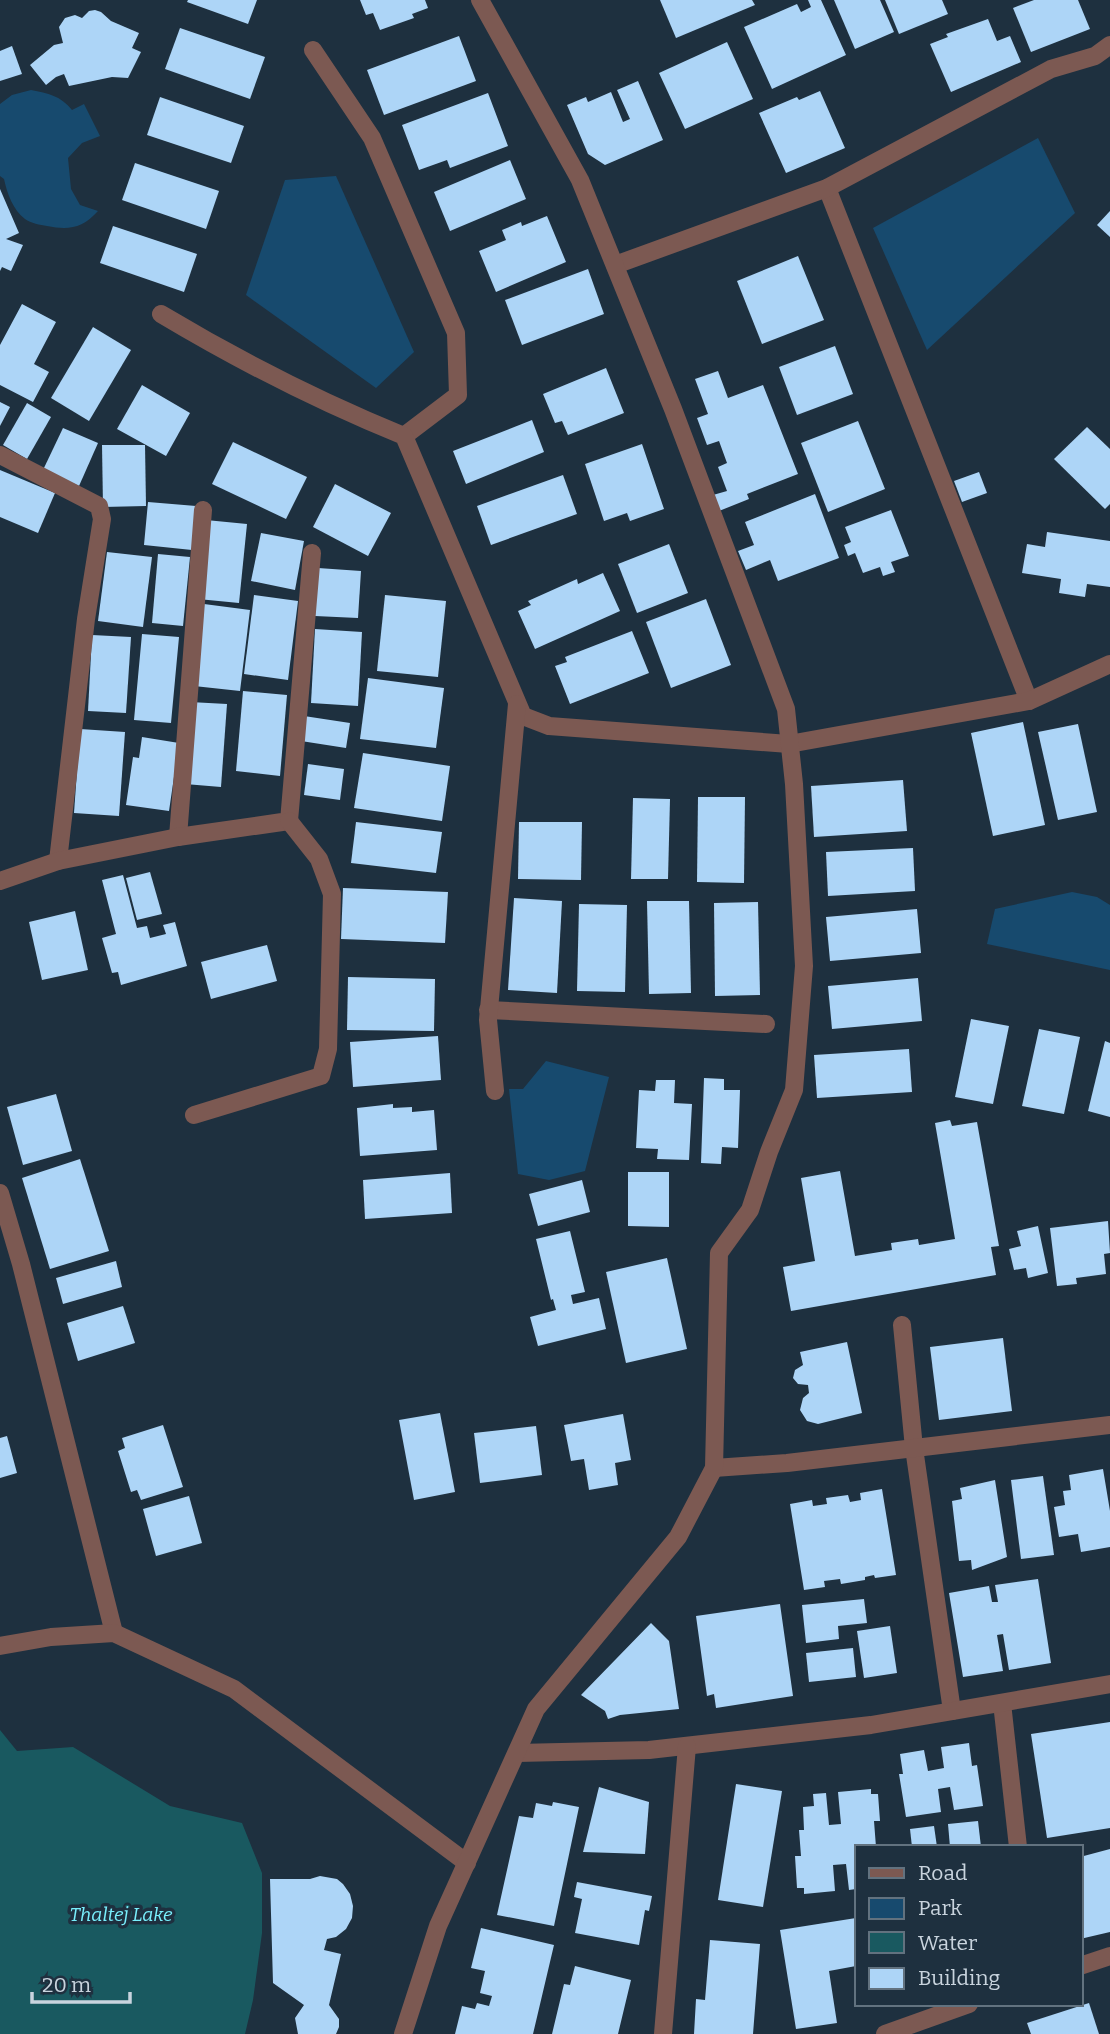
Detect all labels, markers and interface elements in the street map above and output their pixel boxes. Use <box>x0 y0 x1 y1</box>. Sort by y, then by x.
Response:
legend <box>855 1845 1082 2006</box>
text: Road <box>918 1860 967 1886</box>
text: Park <box>918 1895 962 1921</box>
water label: Thaltej Lake <box>69 1903 173 1926</box>
text: Water <box>918 1930 977 1956</box>
scale bar <box>32 1960 130 2004</box>
text: Building <box>918 1965 1001 1991</box>
text: 20 m <box>42 1972 91 1998</box>

